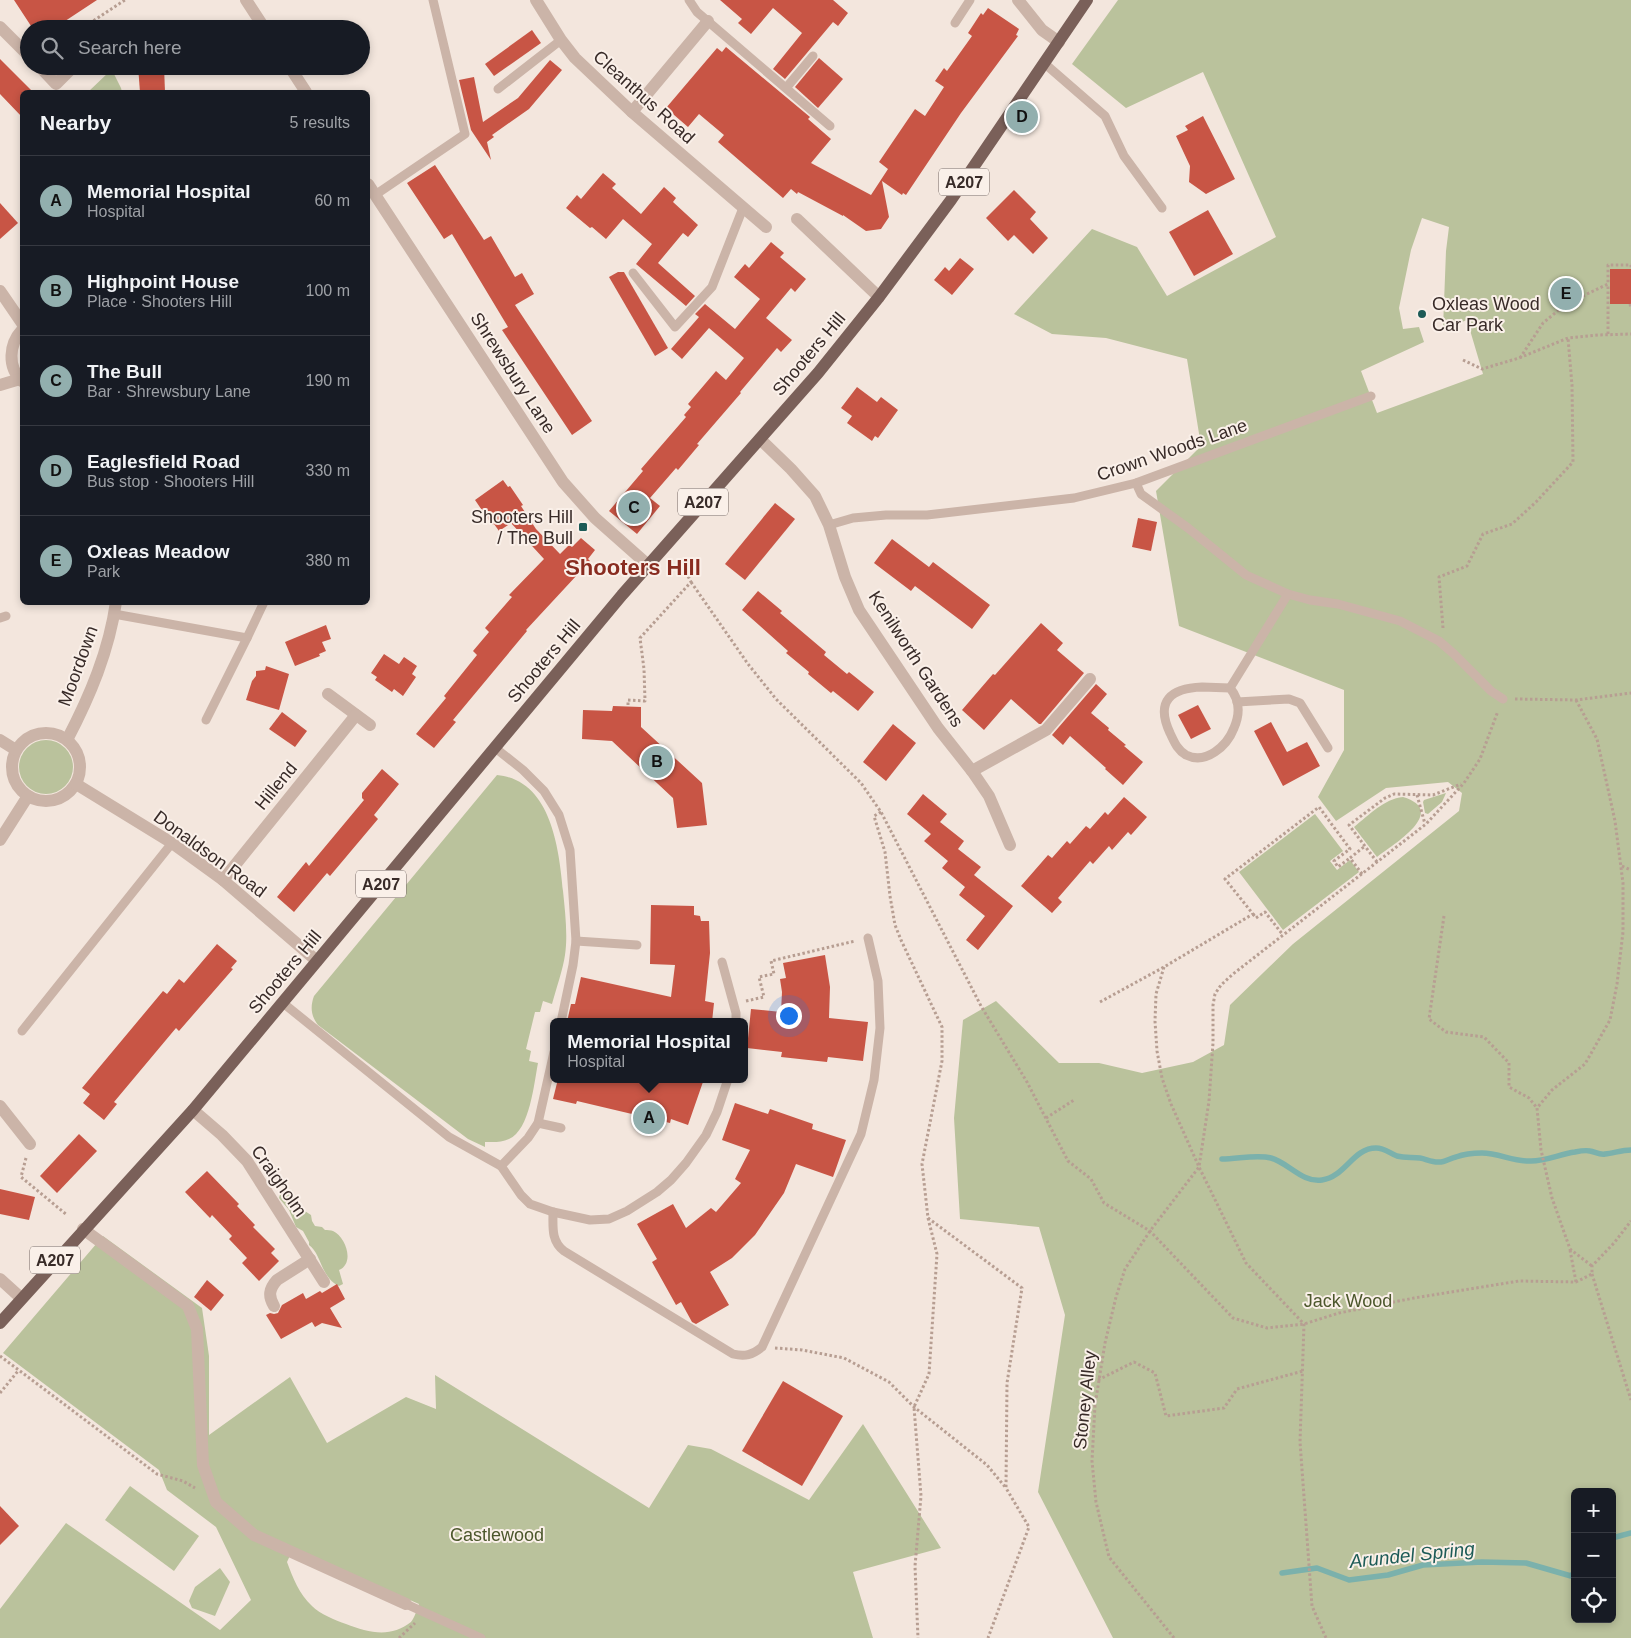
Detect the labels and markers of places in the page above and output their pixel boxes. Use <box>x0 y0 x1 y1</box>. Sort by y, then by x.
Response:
pin: D <box>1006 98 1038 136</box>
pin: E <box>1550 275 1582 313</box>
place label: Oxleas Wood Car Park <box>1432 294 1540 335</box>
marker: Oxleas Wood Car Park <box>1416 308 1428 320</box>
pin: C <box>618 489 650 527</box>
place label: Shooters Hill / The Bull <box>471 507 573 548</box>
marker: Shooters Hill / The Bull <box>577 521 589 533</box>
pin: B <box>641 743 673 781</box>
pin: A <box>633 1099 665 1137</box>

